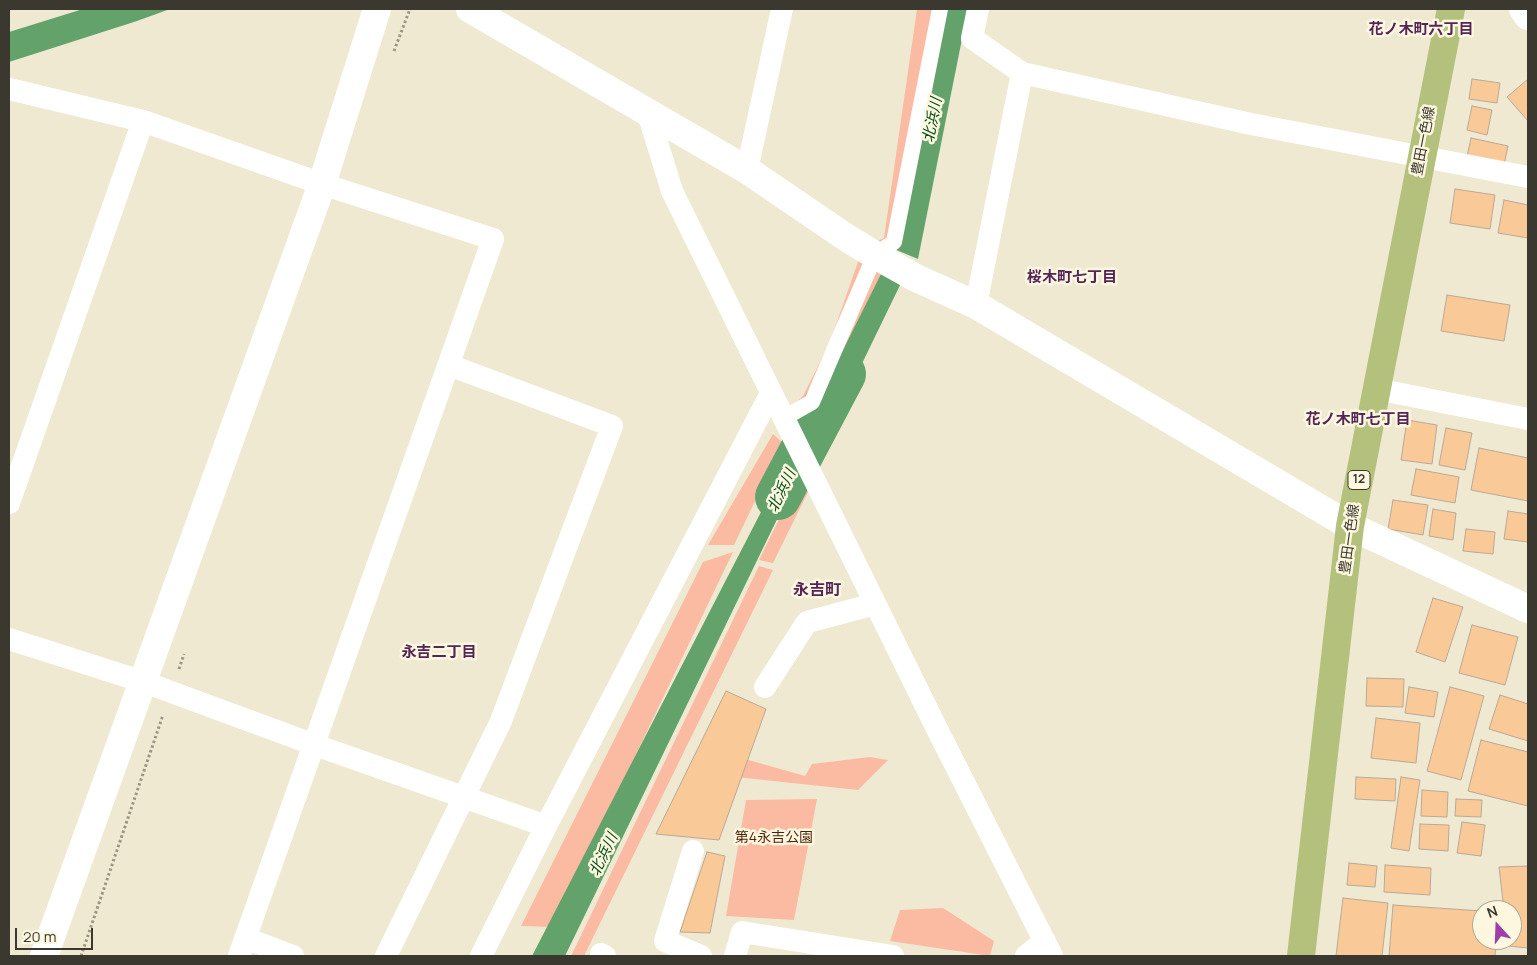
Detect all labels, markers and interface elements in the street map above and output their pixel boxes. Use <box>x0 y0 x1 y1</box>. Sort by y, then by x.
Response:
district label: 花ノ木町六丁目 <box>1369 21 1473 39</box>
water label: 北浜川 <box>920 96 946 144</box>
street label: 豊田一色線 <box>1409 105 1439 177</box>
district label: 桜木町七丁目 <box>1027 269 1117 287</box>
district label: 花ノ木町七丁目 <box>1306 411 1410 429</box>
water label: 北浜川 <box>764 467 800 515</box>
road number: 12 <box>1348 470 1370 490</box>
street label: 豊田一色線 <box>1337 503 1363 575</box>
district label: 永吉町 <box>793 581 841 601</box>
district label: 永吉二丁目 <box>402 644 476 662</box>
park label: 第4永吉公園 <box>735 830 813 846</box>
water label: 北浜川 <box>586 831 622 879</box>
north arrow <box>1472 900 1522 950</box>
text: N <box>1484 901 1500 922</box>
scale bar <box>18 918 95 950</box>
text: 20 m <box>23 926 56 947</box>

